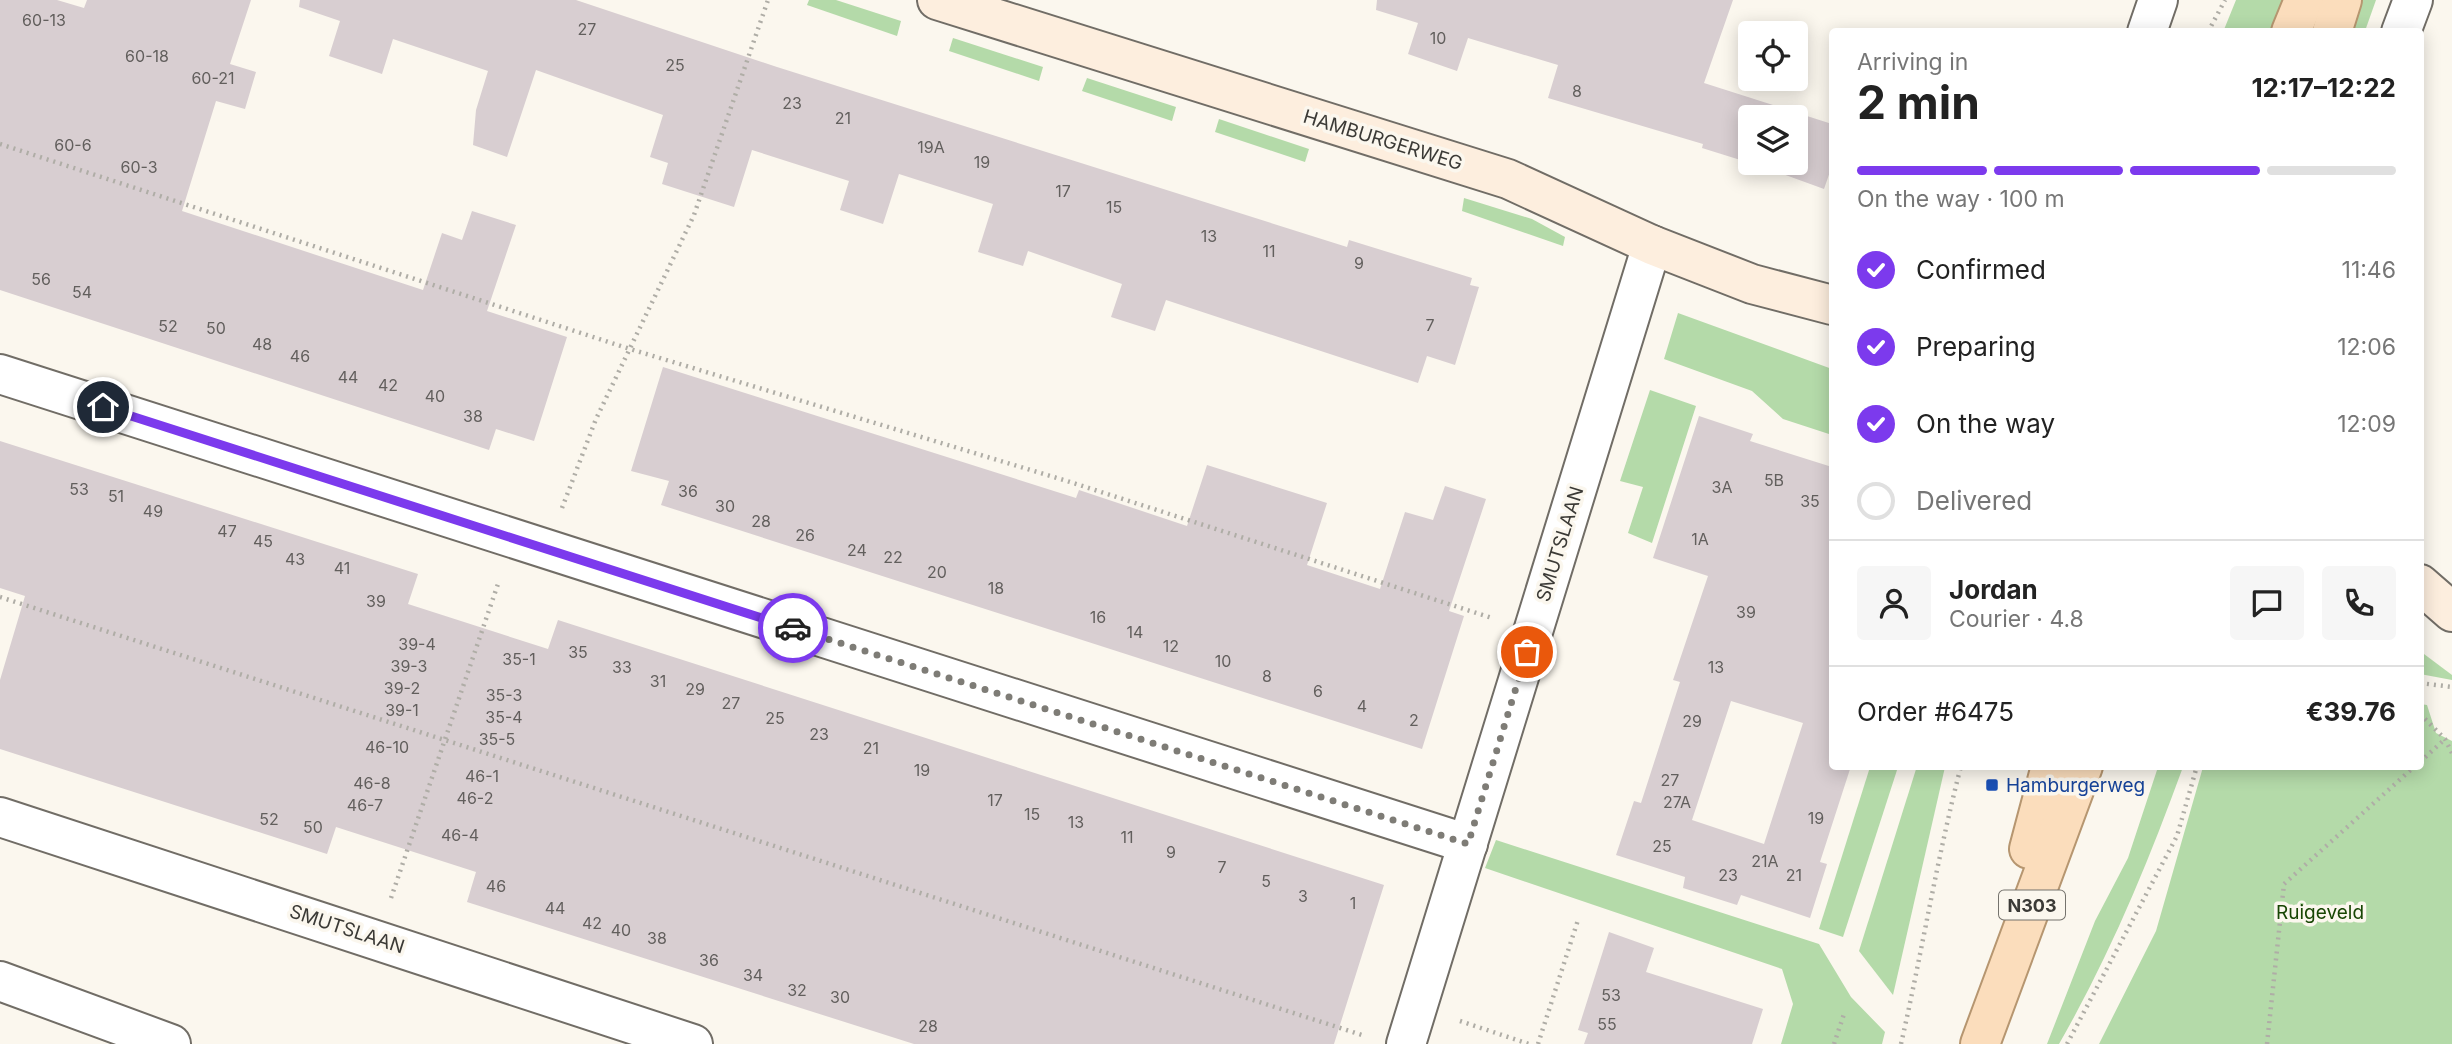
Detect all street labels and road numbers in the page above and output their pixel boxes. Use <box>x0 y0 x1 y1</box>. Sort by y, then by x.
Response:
street label: HAMBURGERWEG <box>1301 105 1465 175</box>
street label: SMUTSLAAN <box>1532 483 1588 605</box>
road number: N303 <box>1999 890 2065 920</box>
street label: SMUTSLAAN <box>287 900 407 958</box>

